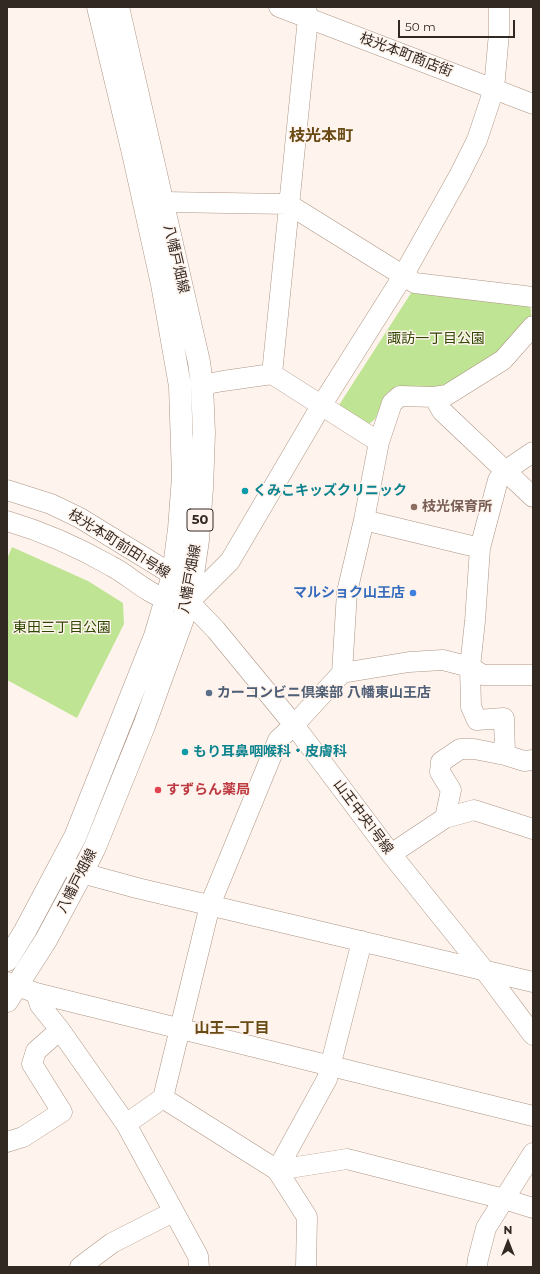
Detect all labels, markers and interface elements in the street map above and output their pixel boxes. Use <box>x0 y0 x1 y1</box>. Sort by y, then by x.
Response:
scale bar <box>400 12 517 38</box>
text: 50 m <box>405 19 436 34</box>
street label: 枝光本町商店街 <box>357 30 455 80</box>
district label: 枝光本町 <box>289 126 353 146</box>
street label: 八幡戸畑線 <box>160 223 192 295</box>
park label: 諏訪一丁目公園 <box>387 331 485 347</box>
place label: くみこキッズクリニック <box>253 483 407 499</box>
marker: くみこキッズクリニック <box>240 486 250 496</box>
place label: 枝光保育所 <box>422 499 492 515</box>
marker: 枝光保育所 <box>409 502 419 512</box>
street label: 枝光本町前田1号線 <box>65 506 173 582</box>
road number: 50 <box>187 509 213 531</box>
street label: 八幡戸畑線 <box>176 543 204 615</box>
place label: マルショク山王店 <box>293 585 405 601</box>
marker: マルショク山王店 <box>408 588 418 598</box>
park label: 東田三丁目公園 <box>13 620 111 636</box>
place label: カーコンビニ倶楽部 八幡東山王店 <box>217 685 431 701</box>
marker: カーコンビニ倶楽部 八幡東山王店 <box>204 688 214 698</box>
place label: もり耳鼻咽喉科・皮膚科 <box>193 744 347 760</box>
marker: もり耳鼻咽喉科・皮膚科 <box>180 747 190 757</box>
street label: 山王中央1号線 <box>329 776 397 858</box>
place label: すずらん薬局 <box>166 782 250 798</box>
marker: すずらん薬局 <box>153 785 163 795</box>
street label: 八幡戸畑線 <box>54 846 100 916</box>
district label: 山王一丁目 <box>195 1020 269 1038</box>
north arrow <box>488 1222 528 1262</box>
text: N <box>504 1223 512 1237</box>

